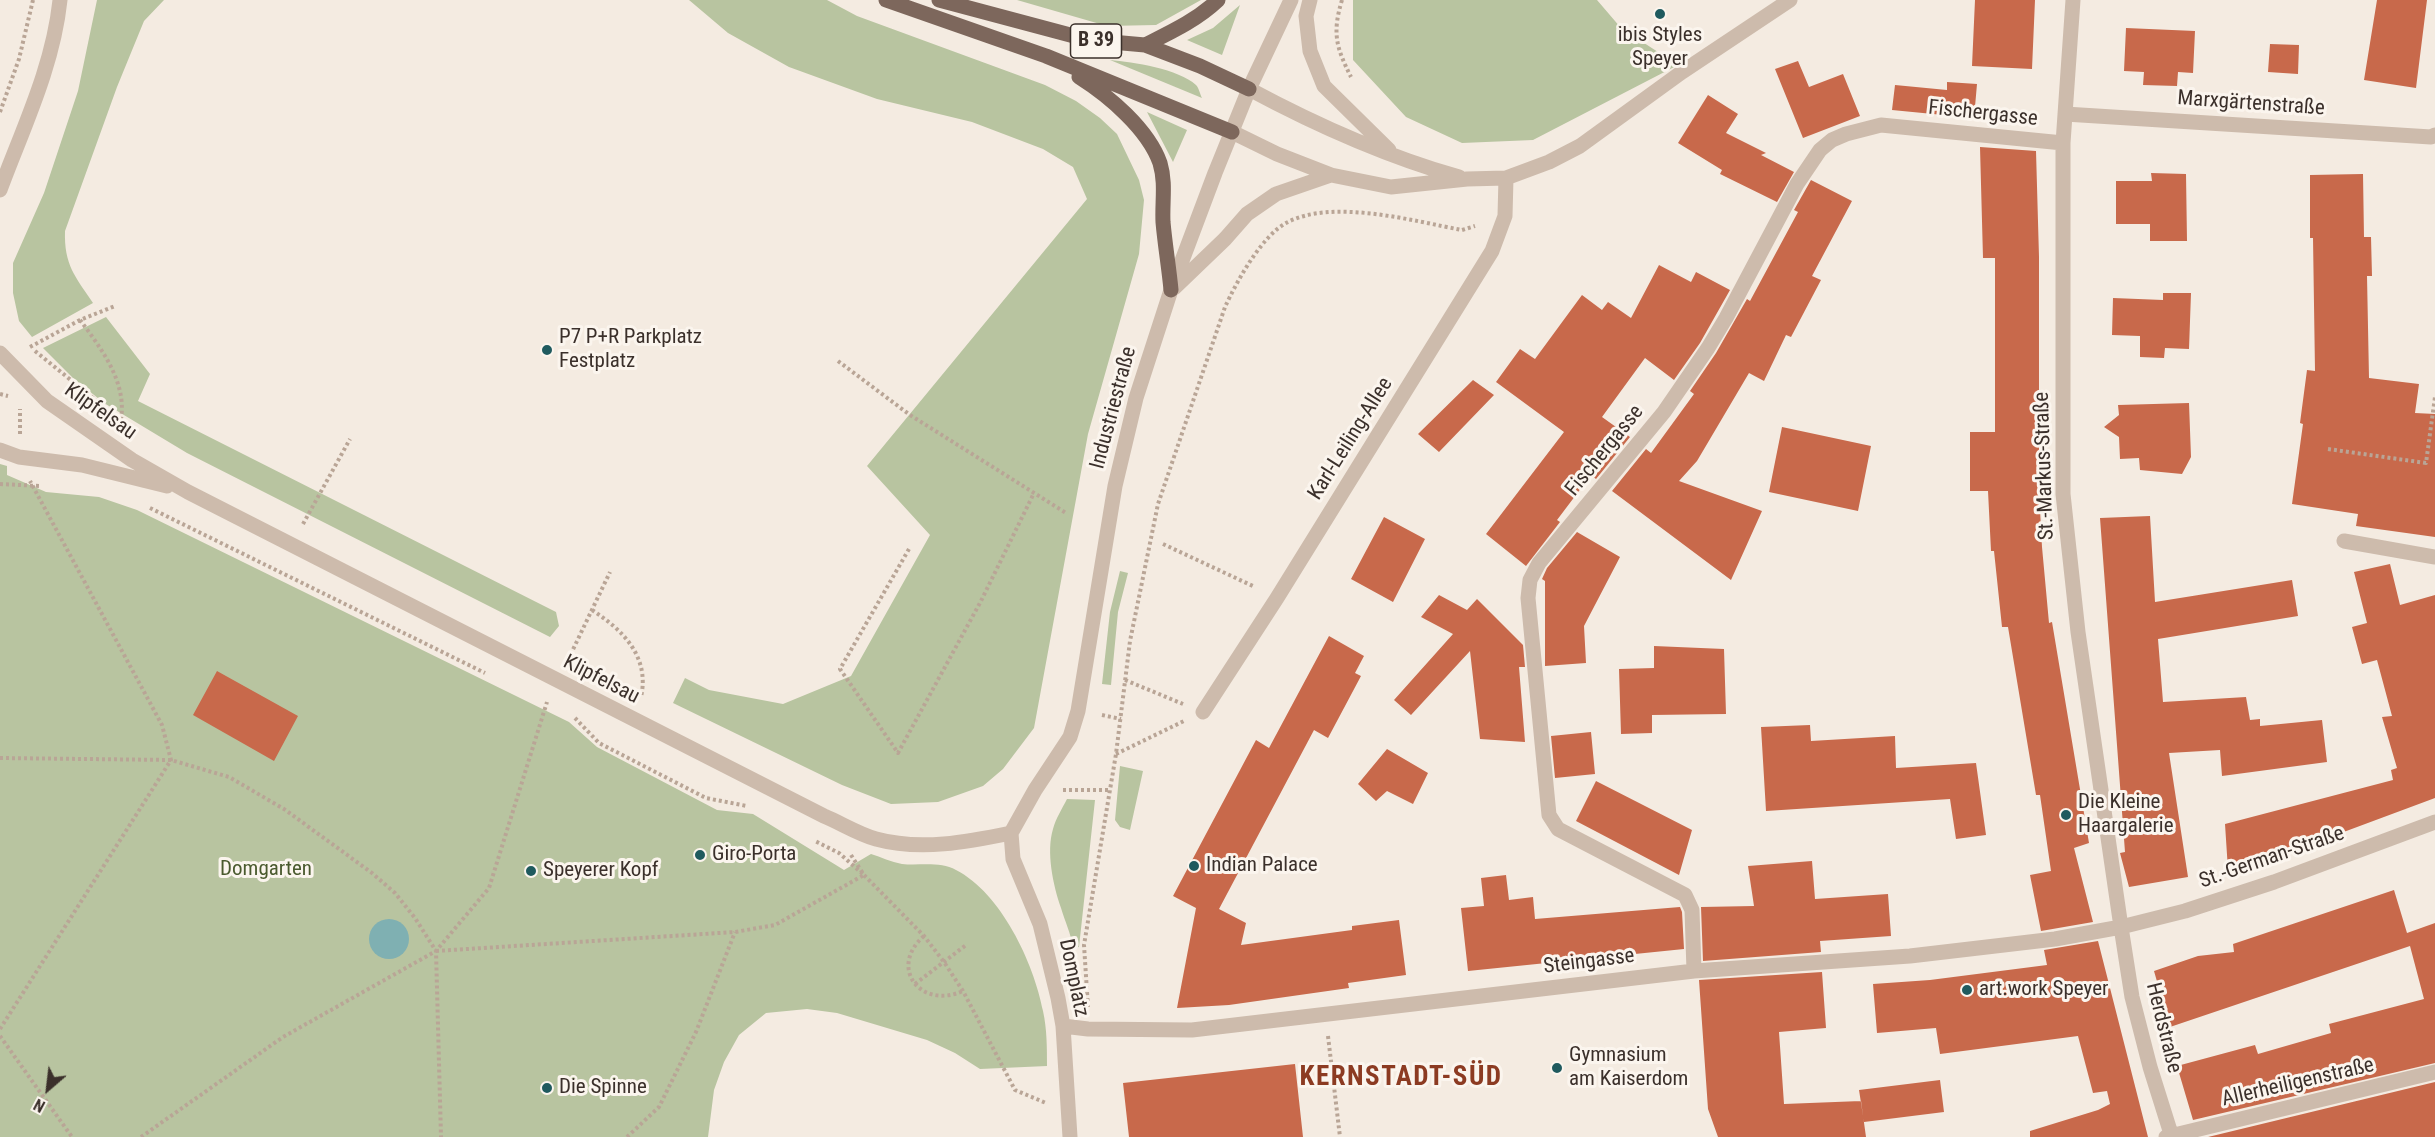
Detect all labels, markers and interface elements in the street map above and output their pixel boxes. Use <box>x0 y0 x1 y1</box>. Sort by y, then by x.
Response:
marker: ibis Styles Speyer <box>1653 7 1667 21</box>
place label: ibis Styles Speyer <box>1618 23 1702 73</box>
road number: B 39 <box>1070 24 1122 58</box>
street label: Marxgärtenstraße <box>2177 86 2325 122</box>
street label: Fischergasse <box>1927 96 2039 132</box>
place label: P7 P+R Parkplatz Festplatz <box>559 325 702 375</box>
marker: P7 P+R Parkplatz Festplatz <box>540 343 554 357</box>
street label: Industriestraße <box>1086 344 1142 472</box>
street label: Karl-Leiling-Allee <box>1303 373 1399 505</box>
street label: Klipfelsau <box>59 378 141 446</box>
street label: St.-Markus-Straße <box>2030 391 2060 541</box>
street label: Fischergasse <box>1561 400 1649 502</box>
street label: Klipfelsau <box>559 650 643 710</box>
place label: Die Kleine Haargalerie <box>2078 790 2173 840</box>
marker: Die Kleine Haargalerie <box>2059 808 2073 822</box>
street label: St.-German-Straße <box>2196 821 2348 895</box>
place label: Giro-Porta <box>712 842 796 868</box>
marker: Giro-Porta <box>693 848 707 862</box>
place label: Indian Palace <box>1206 853 1318 879</box>
park label: Domgarten <box>220 857 312 883</box>
place label: Speyerer Kopf <box>543 858 658 884</box>
marker: Indian Palace <box>1187 859 1201 873</box>
marker: Speyerer Kopf <box>524 864 538 878</box>
street label: Domplatz <box>1052 937 1094 1019</box>
street label: Steingasse <box>1542 944 1636 980</box>
place label: art.work Speyer <box>1979 977 2108 1003</box>
street label: Herdstraße <box>2140 980 2186 1076</box>
marker: art.work Speyer <box>1960 983 1974 997</box>
place label: Gymnasium am Kaiserdom <box>1569 1043 1688 1093</box>
street label: Allerheiligenstraße <box>2219 1053 2377 1113</box>
north arrow <box>18 1059 78 1119</box>
marker: Gymnasium am Kaiserdom <box>1550 1061 1564 1075</box>
district label: KERNSTADT-SÜD <box>1299 1062 1503 1094</box>
place label: Die Spinne <box>559 1075 647 1101</box>
marker: Die Spinne <box>540 1081 554 1095</box>
text: N <box>31 1095 48 1116</box>

